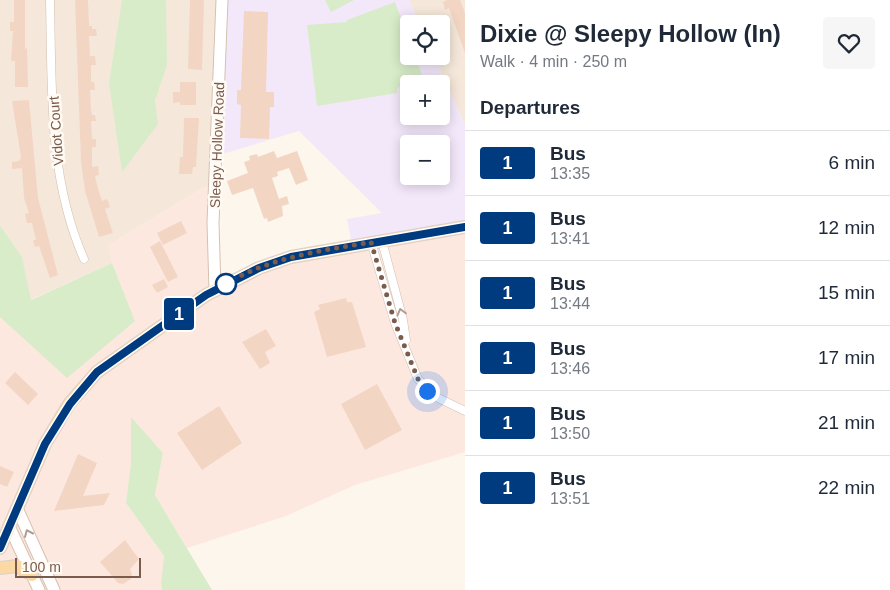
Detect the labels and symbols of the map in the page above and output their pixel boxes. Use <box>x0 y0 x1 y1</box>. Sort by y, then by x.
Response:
street label: Sleepy Hollow Road <box>207 82 227 208</box>
street label: Vidot Court <box>46 96 66 166</box>
unlabelled marker <box>215 273 237 295</box>
line badge: 1 <box>163 298 195 330</box>
one-way arrow <box>396 307 407 316</box>
your location <box>415 379 440 404</box>
one-way arrow <box>24 529 35 538</box>
scale bar <box>15 555 141 578</box>

